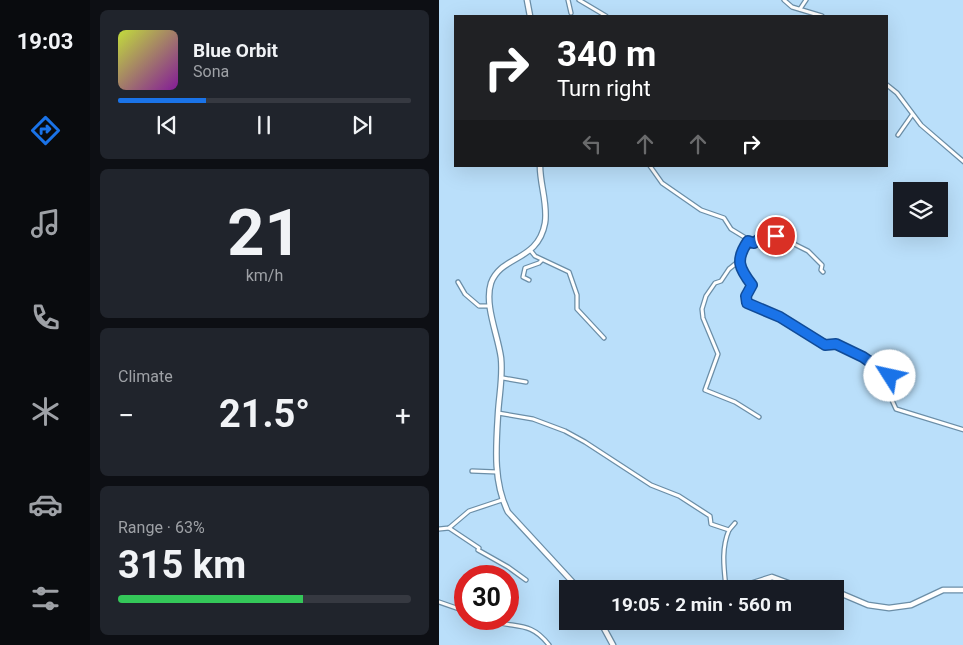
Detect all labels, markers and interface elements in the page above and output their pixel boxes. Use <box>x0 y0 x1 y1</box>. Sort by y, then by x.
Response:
text: 19:03 <box>17 29 73 54</box>
text: 340 m <box>557 34 656 75</box>
icon: right <box>474 35 539 100</box>
text: Blue Orbit <box>193 39 278 62</box>
text: Sona <box>193 62 229 81</box>
text: Turn right <box>557 76 651 101</box>
icon: previous <box>153 111 181 139</box>
icon: pause <box>250 111 278 139</box>
icon: next <box>348 111 376 139</box>
icon: directions <box>28 113 63 148</box>
icon: left <box>578 130 606 158</box>
icon: ahead <box>631 130 659 158</box>
icon: ahead <box>684 130 712 158</box>
icon: right <box>737 130 765 158</box>
map controls <box>893 182 948 237</box>
button: layers <box>893 182 948 237</box>
text: 21 <box>227 195 302 271</box>
icon: music <box>28 206 63 241</box>
pin <box>755 215 797 257</box>
icon: arrive <box>762 222 790 250</box>
text: km/h <box>246 266 283 285</box>
icon: phone <box>28 300 63 335</box>
position arrow <box>863 349 915 401</box>
text: Climate <box>118 367 173 386</box>
text: 21.5° <box>219 392 310 436</box>
icon: climate <box>28 394 63 429</box>
text: − <box>118 399 134 432</box>
text: + <box>395 399 411 432</box>
icon: car <box>28 487 63 522</box>
text: Range · 63% <box>118 518 205 537</box>
text: 315 km <box>118 543 246 587</box>
speed limit sign: 30 <box>454 565 519 630</box>
icon: filters <box>28 581 63 616</box>
text: 19:05 · 2 min · 560 m <box>611 593 792 616</box>

